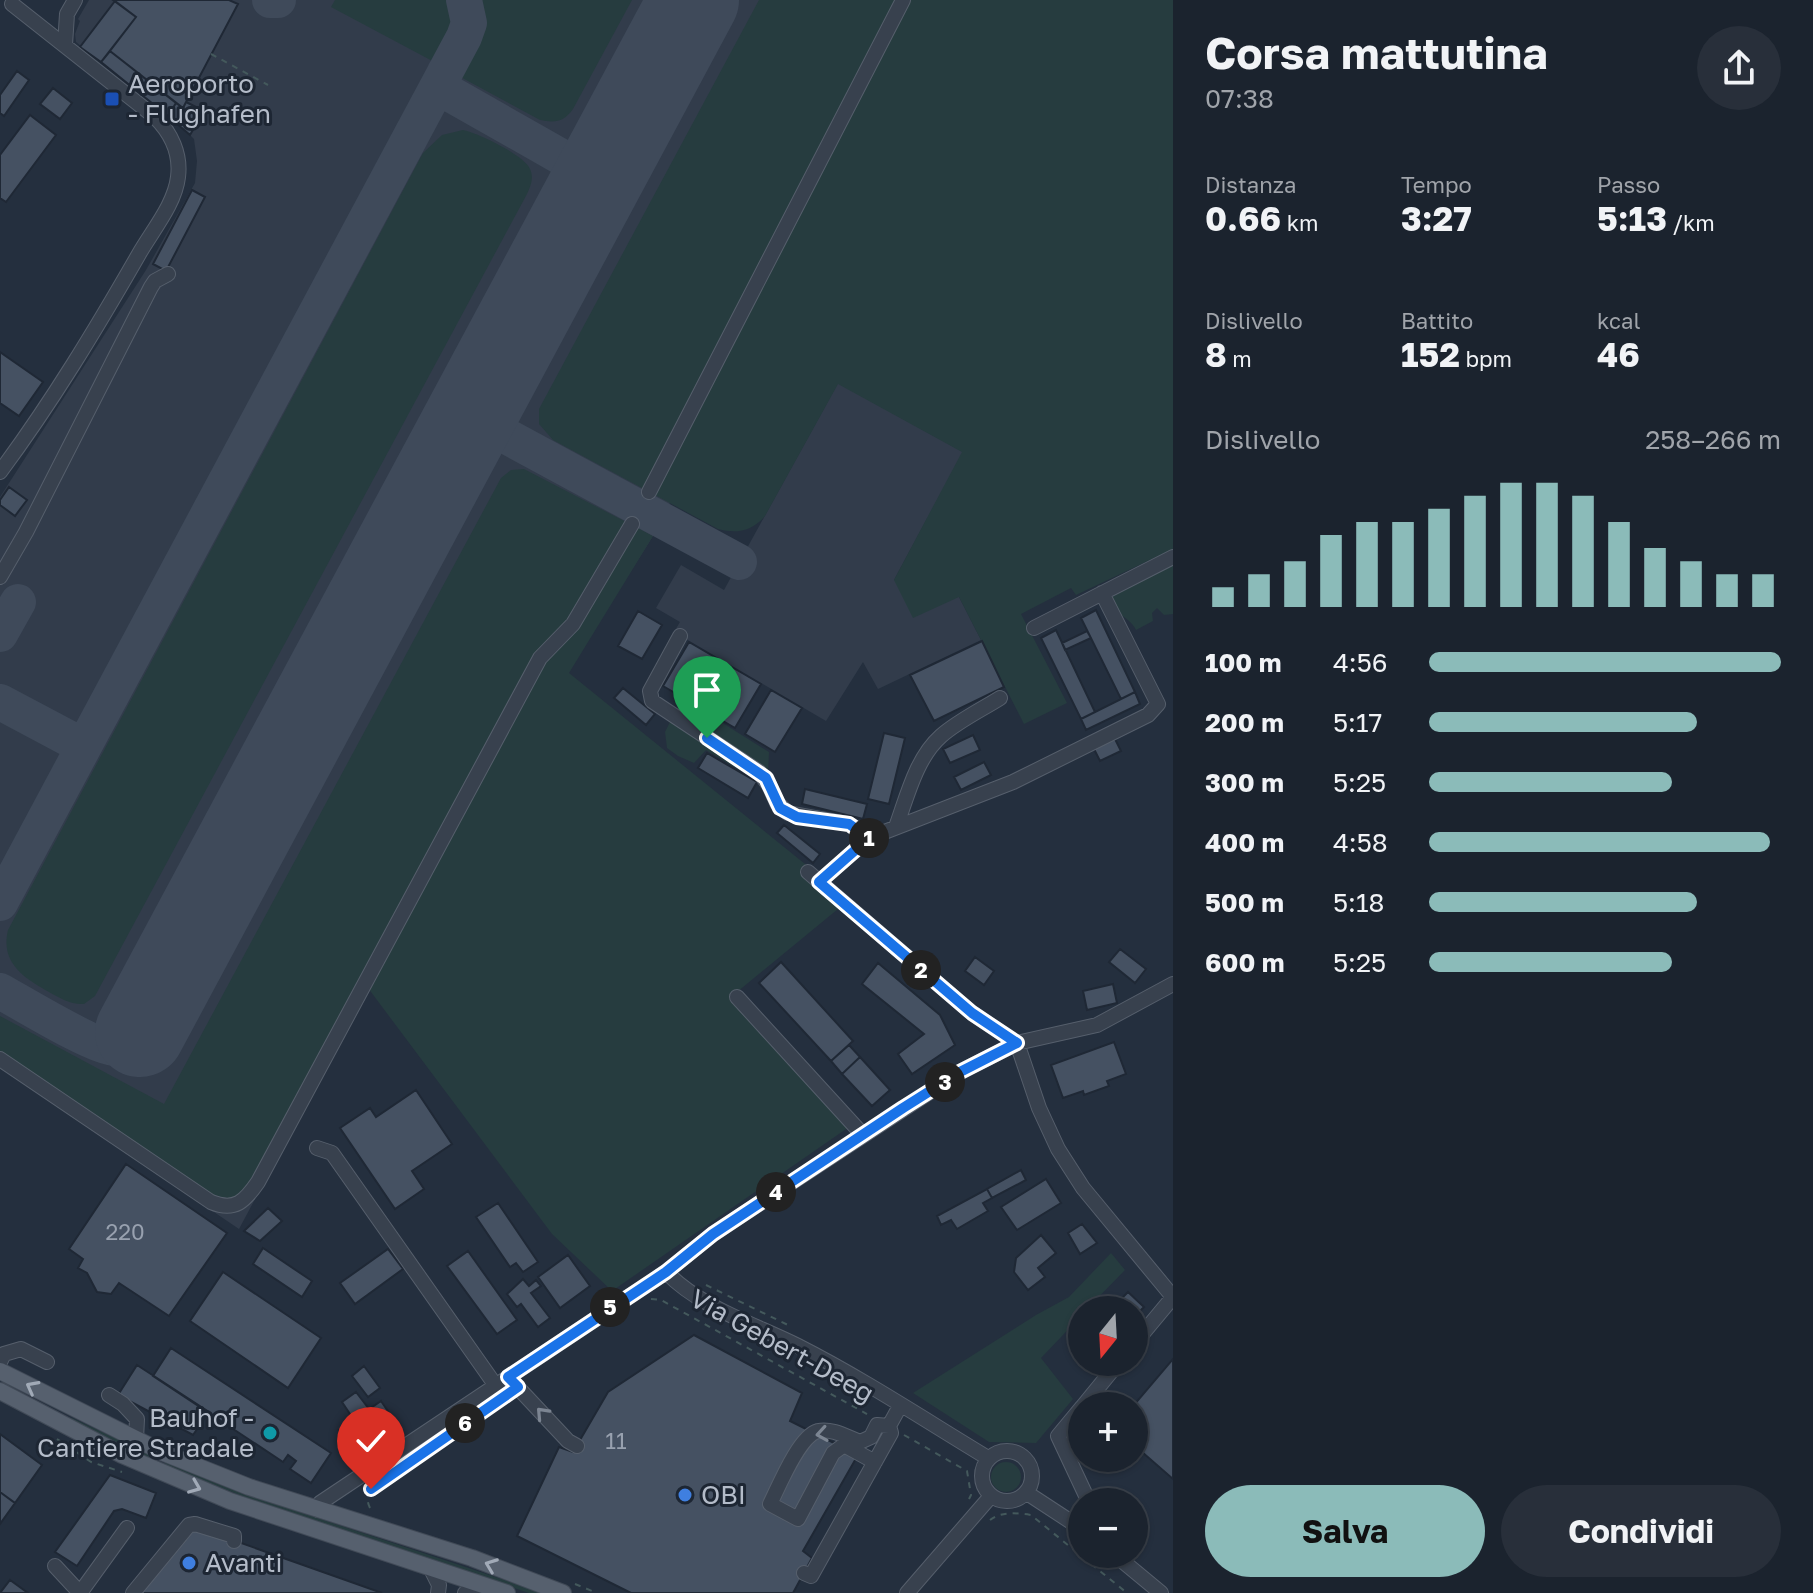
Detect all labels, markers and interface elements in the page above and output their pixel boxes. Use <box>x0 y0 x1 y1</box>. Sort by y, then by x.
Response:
text: Corsa mattutina <box>1205 26 1548 79</box>
button: share <box>1697 26 1781 110</box>
place label: Aeroporto - Flughafen <box>128 68 271 129</box>
text: 07:38 <box>1205 83 1274 114</box>
marker: Aeroporto - Flughafen <box>103 90 121 108</box>
text: Distanza <box>1205 171 1296 198</box>
text: Tempo <box>1401 171 1472 198</box>
text: Passo <box>1597 171 1660 198</box>
text: 0.66 <box>1205 198 1281 238</box>
text: 3:27 <box>1401 198 1472 238</box>
text: 5:13 <box>1597 198 1667 238</box>
text: km <box>1281 209 1319 236</box>
text: /km <box>1667 209 1715 236</box>
text: Dislivello <box>1205 307 1303 334</box>
text: Battito <box>1401 307 1473 334</box>
text: kcal <box>1597 307 1640 334</box>
text: 8 <box>1205 334 1227 374</box>
text: 152 <box>1401 334 1460 374</box>
text: 46 <box>1597 334 1640 374</box>
text: m <box>1227 345 1252 372</box>
text: bpm <box>1460 345 1512 372</box>
text: Dislivello <box>1205 424 1320 455</box>
text: 258–266 m <box>1645 424 1781 455</box>
text: 100 m <box>1205 647 1281 678</box>
text: 4:56 <box>1333 647 1387 678</box>
pin <box>673 656 741 738</box>
icon: arrive <box>685 668 729 712</box>
text: 200 m <box>1205 707 1284 738</box>
text: 5:17 <box>1333 707 1382 738</box>
text: 300 m <box>1205 767 1284 798</box>
text: 5:25 <box>1333 767 1386 798</box>
pin: 1 <box>849 818 889 858</box>
text: 1 <box>863 824 875 851</box>
text: 400 m <box>1205 827 1284 858</box>
text: 4:58 <box>1333 827 1388 858</box>
text: 500 m <box>1205 887 1284 918</box>
text: 5:18 <box>1333 887 1384 918</box>
text: 600 m <box>1205 947 1285 978</box>
text: 5:25 <box>1333 947 1386 978</box>
pin: 2 <box>901 950 941 990</box>
text: 2 <box>914 956 928 983</box>
pin: 3 <box>925 1062 965 1102</box>
text: 3 <box>938 1068 952 1095</box>
pin: 4 <box>756 1172 796 1212</box>
text: 4 <box>769 1178 783 1205</box>
house number: 220 <box>105 1218 145 1245</box>
street label: Via Gebert-Deeg <box>685 1282 879 1409</box>
pin: 5 <box>590 1287 630 1327</box>
text: 5 <box>603 1293 617 1320</box>
north arrow <box>1068 1296 1148 1376</box>
map controls <box>1068 1296 1148 1568</box>
one-way arrow <box>26 1382 41 1397</box>
button: + <box>1068 1392 1148 1472</box>
place label: Bauhof - Cantiere Stradale <box>37 1402 254 1463</box>
pin: 6 <box>445 1403 485 1443</box>
pin <box>337 1407 405 1489</box>
one-way arrow <box>537 1407 551 1422</box>
text: 6 <box>458 1409 472 1436</box>
icon: check <box>349 1419 393 1463</box>
marker: Bauhof - Cantiere Stradale <box>261 1424 279 1442</box>
one-way arrow <box>815 1425 828 1442</box>
house number: 11 <box>605 1427 627 1454</box>
one-way arrow <box>188 1477 202 1494</box>
place label: OBI <box>701 1479 746 1510</box>
button: Salva <box>1205 1485 1485 1577</box>
button: Condividi <box>1501 1485 1781 1577</box>
marker: OBI <box>676 1486 694 1504</box>
button: − <box>1068 1488 1148 1568</box>
place label: Avanti <box>205 1547 282 1578</box>
marker: Avanti <box>180 1554 198 1572</box>
one-way arrow <box>484 1558 498 1575</box>

